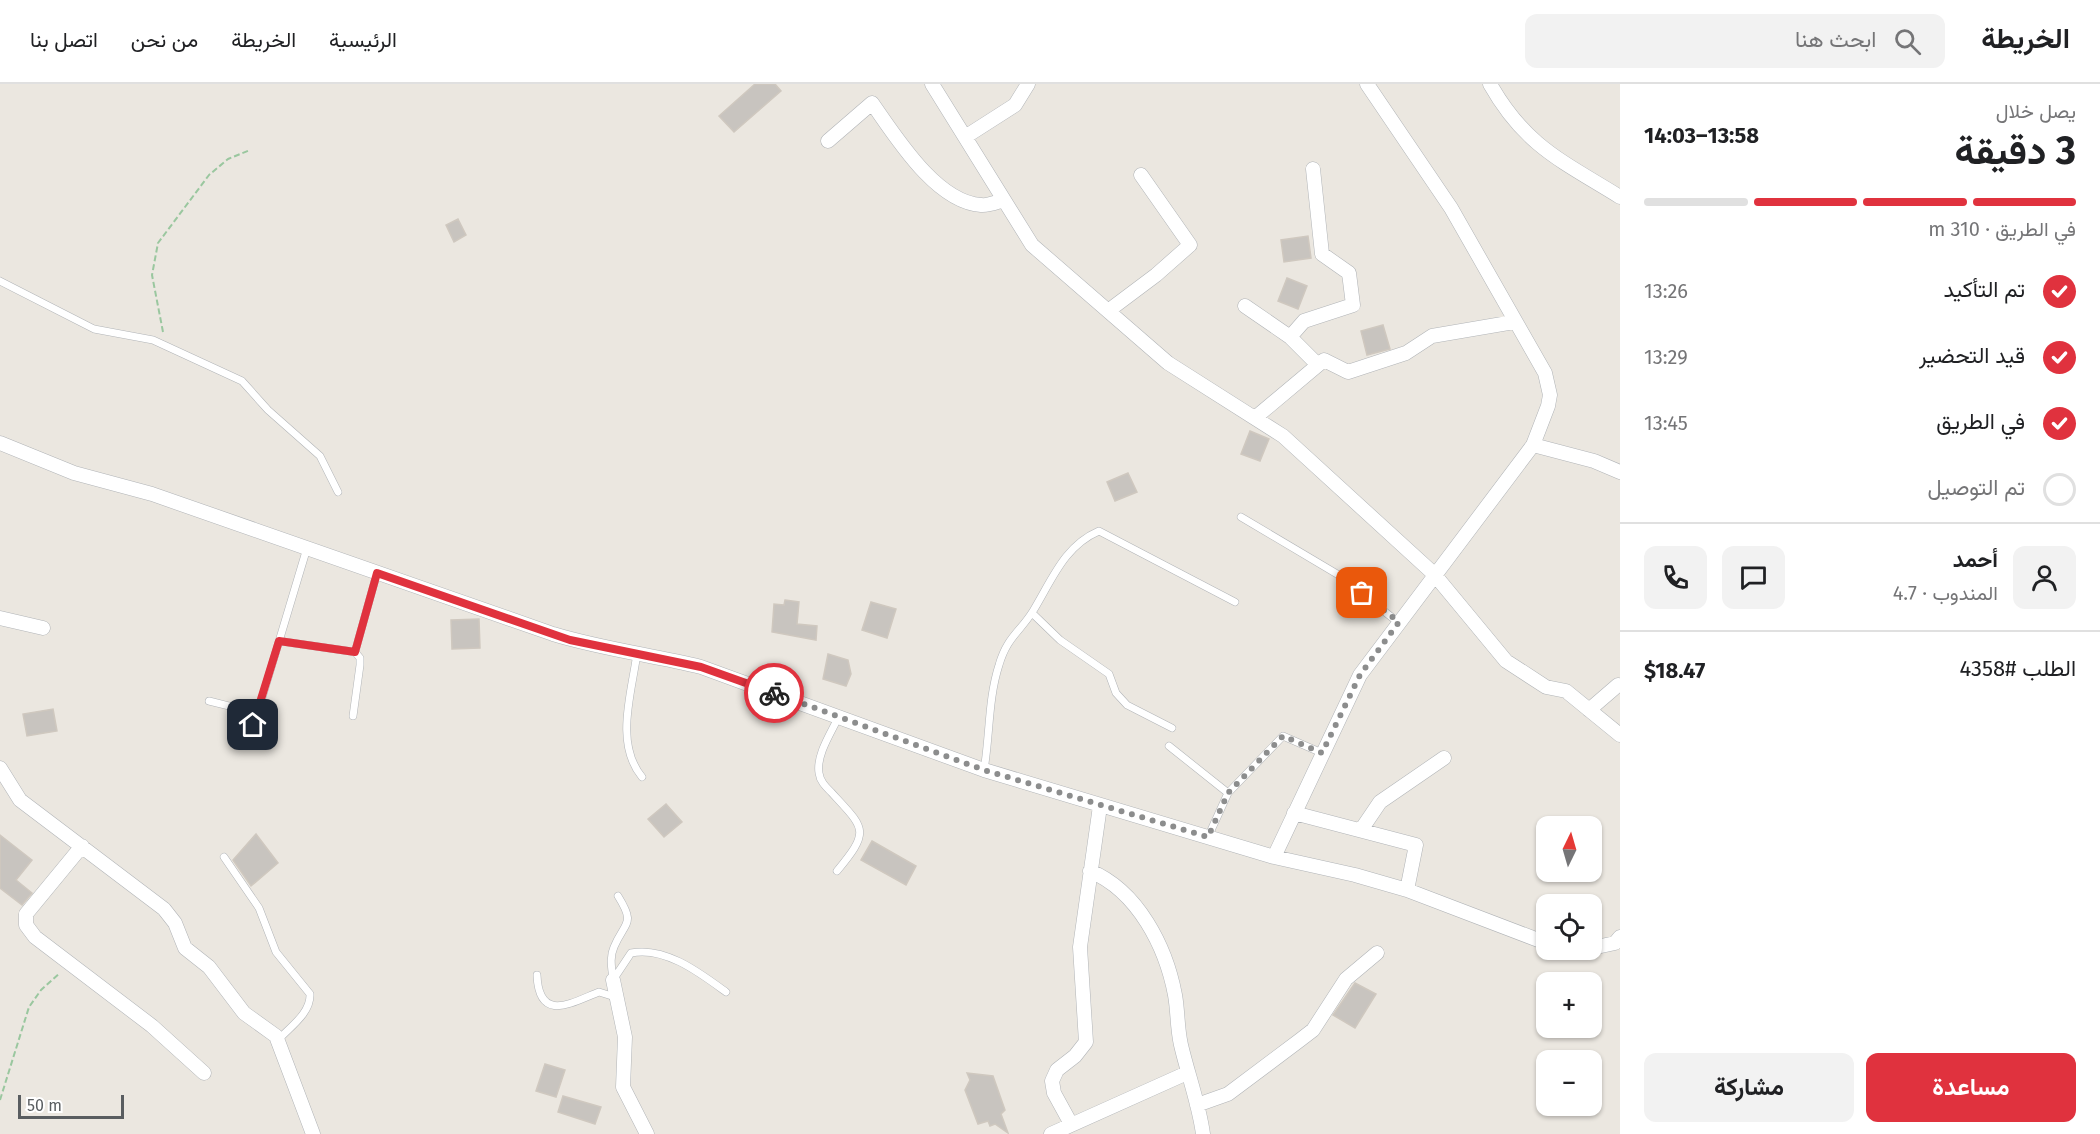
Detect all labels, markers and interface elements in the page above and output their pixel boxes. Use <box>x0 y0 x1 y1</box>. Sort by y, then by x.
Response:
search box <box>1525 14 1945 68</box>
text: الخريطة <box>1981 22 2070 55</box>
icon: search <box>1891 25 1924 58</box>
text: ابحث هنا <box>1795 26 1876 53</box>
text: اتصل بنا <box>30 27 98 53</box>
text: من نحن <box>131 27 198 53</box>
text: الخريطة <box>231 27 296 53</box>
text: الرئيسية <box>329 27 397 53</box>
text: يصل خلال <box>1996 99 2076 123</box>
text: 13:58–14:03 <box>1644 122 1759 149</box>
text: 3 دقيقة <box>1955 128 2076 174</box>
text: في الطريق · 310 m <box>1928 217 2076 241</box>
icon: check <box>2043 275 2076 308</box>
text: تم التأكيد <box>1943 276 2025 303</box>
text: 13:26 <box>1644 279 1688 303</box>
icon: check <box>2043 341 2076 374</box>
text: قيد التحضير <box>1919 342 2025 369</box>
text: 13:29 <box>1644 345 1688 369</box>
icon: check <box>2043 407 2076 440</box>
text: في الطريق <box>1936 408 2025 435</box>
text: 13:45 <box>1644 411 1688 435</box>
text: تم التوصيل <box>1927 474 2025 501</box>
button: phone <box>1644 546 1707 609</box>
button: chat <box>1722 546 1785 609</box>
text: أحمد <box>1953 546 1998 573</box>
button: person <box>2013 546 2076 609</box>
pin <box>1336 567 1387 618</box>
icon: bag <box>1345 576 1378 609</box>
text: المندوب · 4.7 <box>1893 581 1998 605</box>
text: الطلب #4358 <box>1960 655 2076 682</box>
text: $18.47 <box>1644 657 1705 684</box>
courier <box>744 663 804 723</box>
icon: bike <box>758 677 791 710</box>
pin <box>227 699 278 750</box>
icon: home <box>236 708 269 741</box>
north arrow <box>1536 816 1602 882</box>
map controls <box>1536 816 1602 1116</box>
button: locate <box>1536 894 1602 960</box>
button: + <box>1536 972 1602 1038</box>
button: − <box>1536 1050 1602 1116</box>
button: مشاركة <box>1644 1053 1854 1122</box>
button: مساعدة <box>1866 1053 2076 1122</box>
scale bar <box>18 1092 124 1120</box>
text: 50 m <box>27 1096 62 1115</box>

